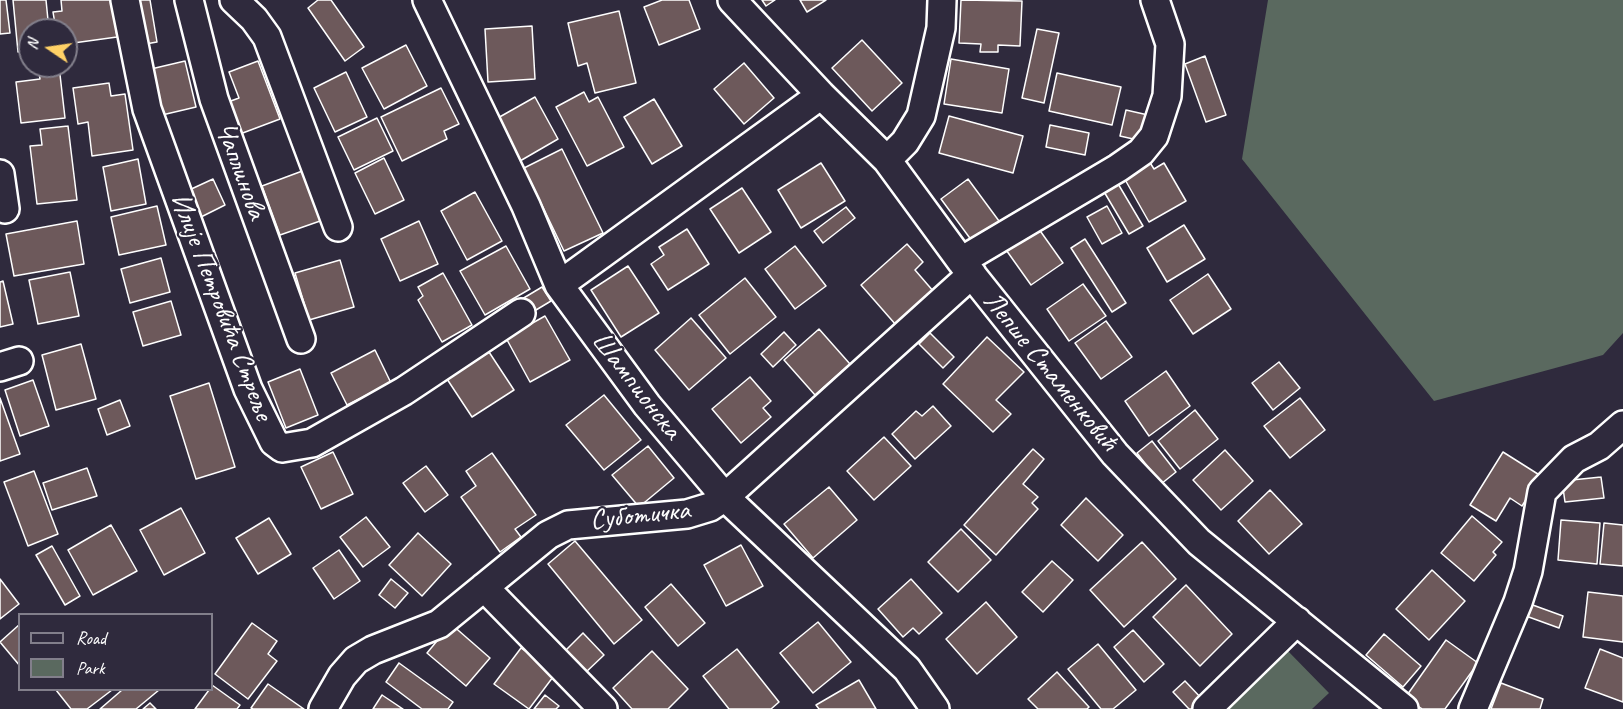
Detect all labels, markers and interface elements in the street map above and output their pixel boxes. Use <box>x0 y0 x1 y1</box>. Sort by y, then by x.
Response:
north arrow <box>18 18 78 78</box>
text: N <box>22 37 43 51</box>
street label: Чаплинова <box>207 118 273 224</box>
street label: Илије Петровића Стреље <box>162 189 280 425</box>
street label: Лепше Стаменковић <box>975 285 1125 459</box>
street label: Шампионска <box>584 325 688 447</box>
street label: Суботичка <box>588 494 692 538</box>
legend <box>18 613 213 691</box>
text: Road <box>76 627 106 649</box>
text: Park <box>76 657 105 679</box>

